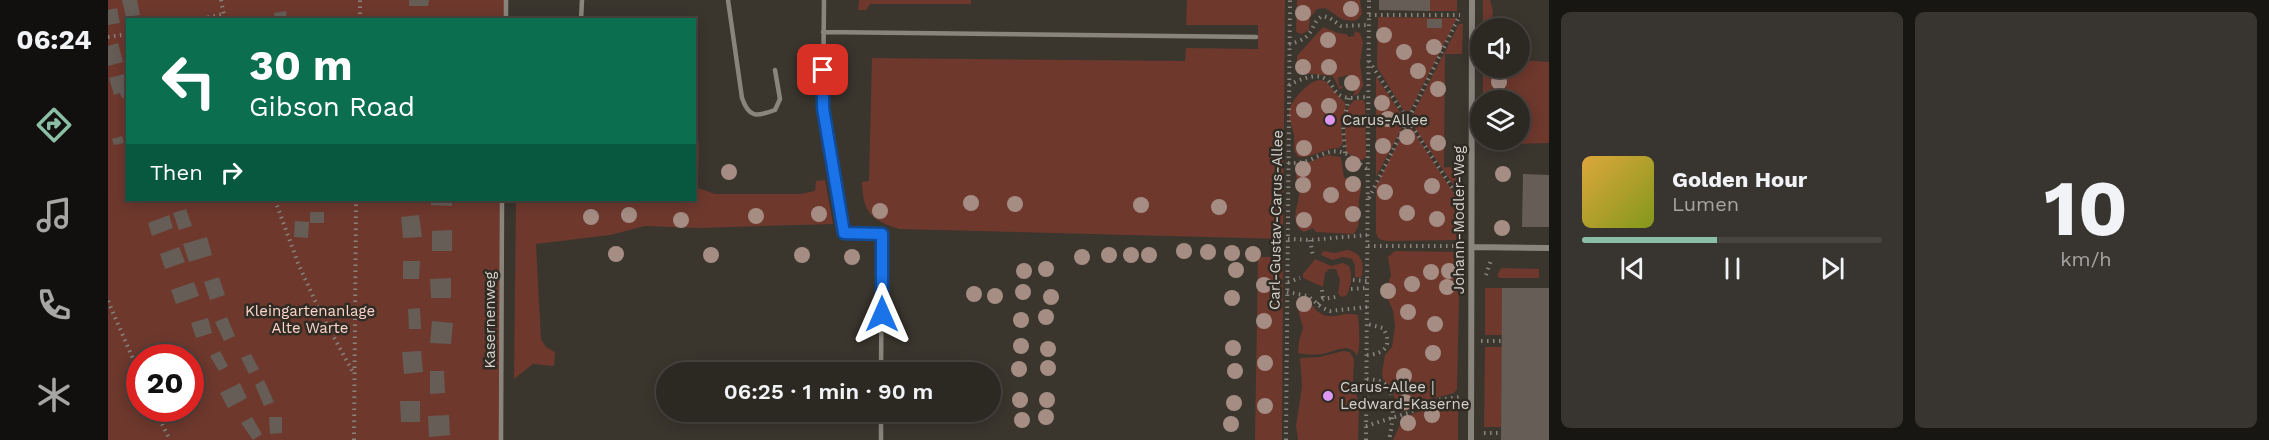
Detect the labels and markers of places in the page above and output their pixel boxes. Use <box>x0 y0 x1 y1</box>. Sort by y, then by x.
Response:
pin <box>797 44 848 95</box>
place label: Carus-Allee <box>1342 111 1428 129</box>
marker: Carus-Allee <box>1323 113 1337 127</box>
place label: Carus-Allee | Ledward-Kaserne <box>1340 378 1469 413</box>
marker: Carus-Allee | Ledward-Kaserne <box>1321 389 1335 403</box>

